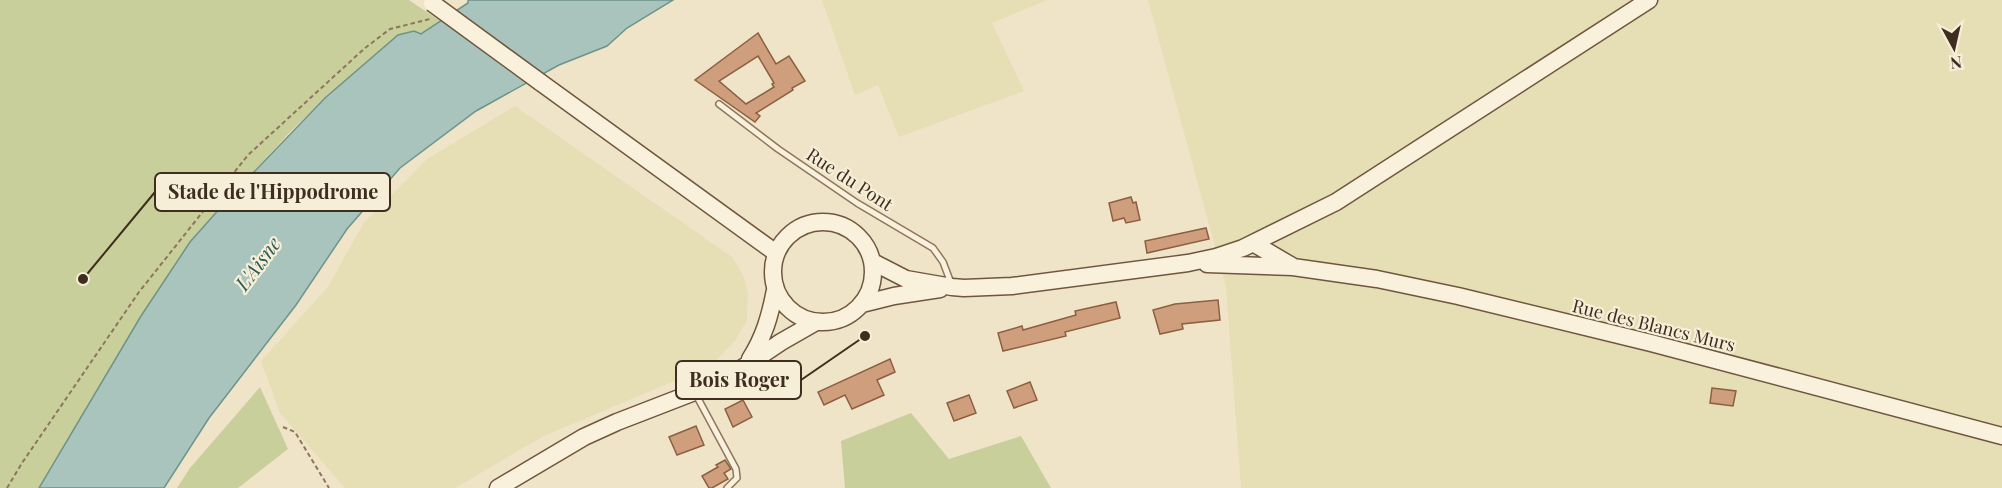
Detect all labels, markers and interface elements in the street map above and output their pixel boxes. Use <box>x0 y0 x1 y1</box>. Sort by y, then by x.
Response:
north arrow <box>1924 18 1984 78</box>
text: N <box>1949 52 1963 75</box>
street label: Rue du Pont <box>802 142 898 216</box>
callout: Stade de l'Hippodrome <box>155 173 390 211</box>
text: Stade de l'Hippodrome <box>168 177 378 204</box>
water label: L'Aisne <box>227 230 286 296</box>
street label: Rue des Blancs Murs <box>1570 293 1738 357</box>
callout: Bois Roger <box>676 361 801 399</box>
text: Bois Roger <box>689 365 790 392</box>

